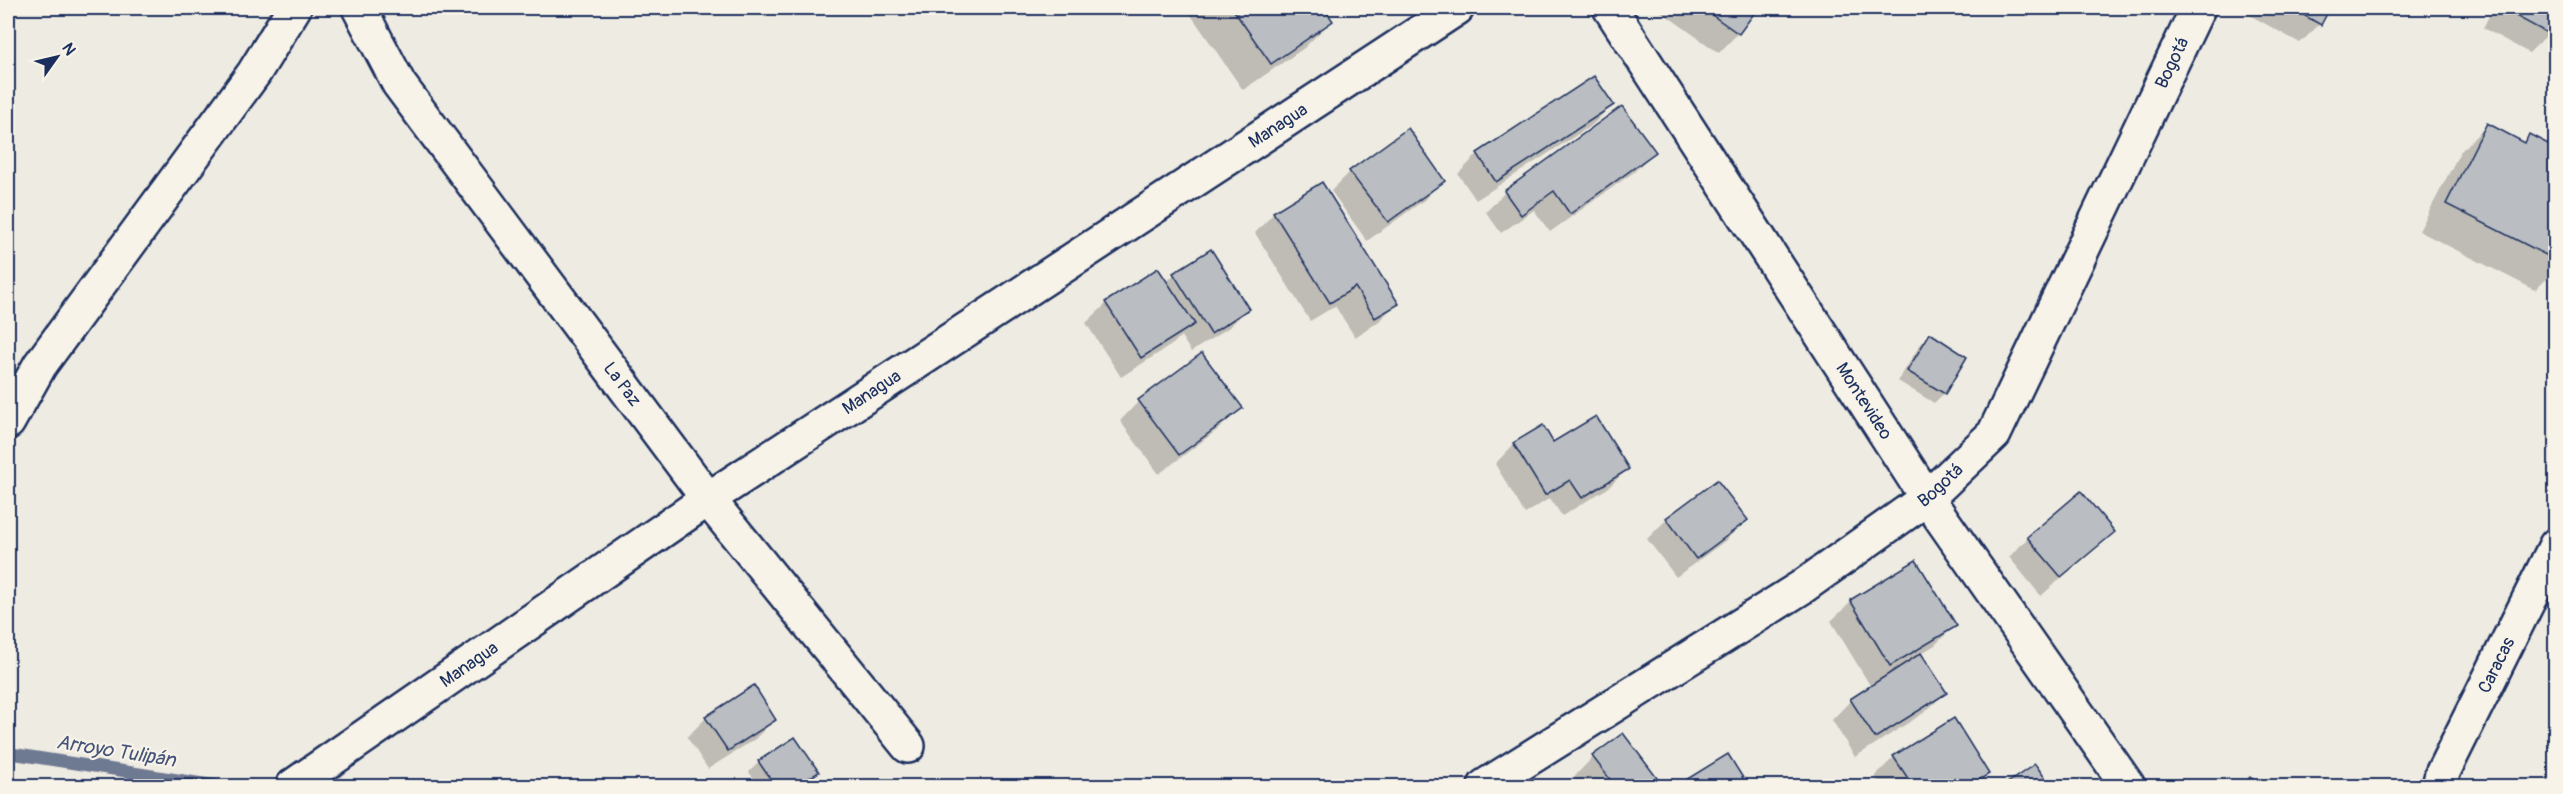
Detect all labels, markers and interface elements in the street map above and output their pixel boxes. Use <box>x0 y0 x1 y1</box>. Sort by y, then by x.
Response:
north arrow <box>27 27 87 87</box>
street label: Bogotá <box>2150 33 2194 92</box>
text: N <box>57 39 80 59</box>
street label: Managua <box>1244 98 1312 153</box>
street label: La Paz <box>598 357 646 411</box>
street label: Montevideo <box>1831 358 1898 444</box>
street label: Managua <box>838 364 905 420</box>
street label: Bogotá <box>1913 458 1968 513</box>
street label: Caracas <box>2473 633 2520 697</box>
street label: Managua <box>435 636 503 692</box>
water label: Arroyo Tulipán <box>55 729 179 773</box>

